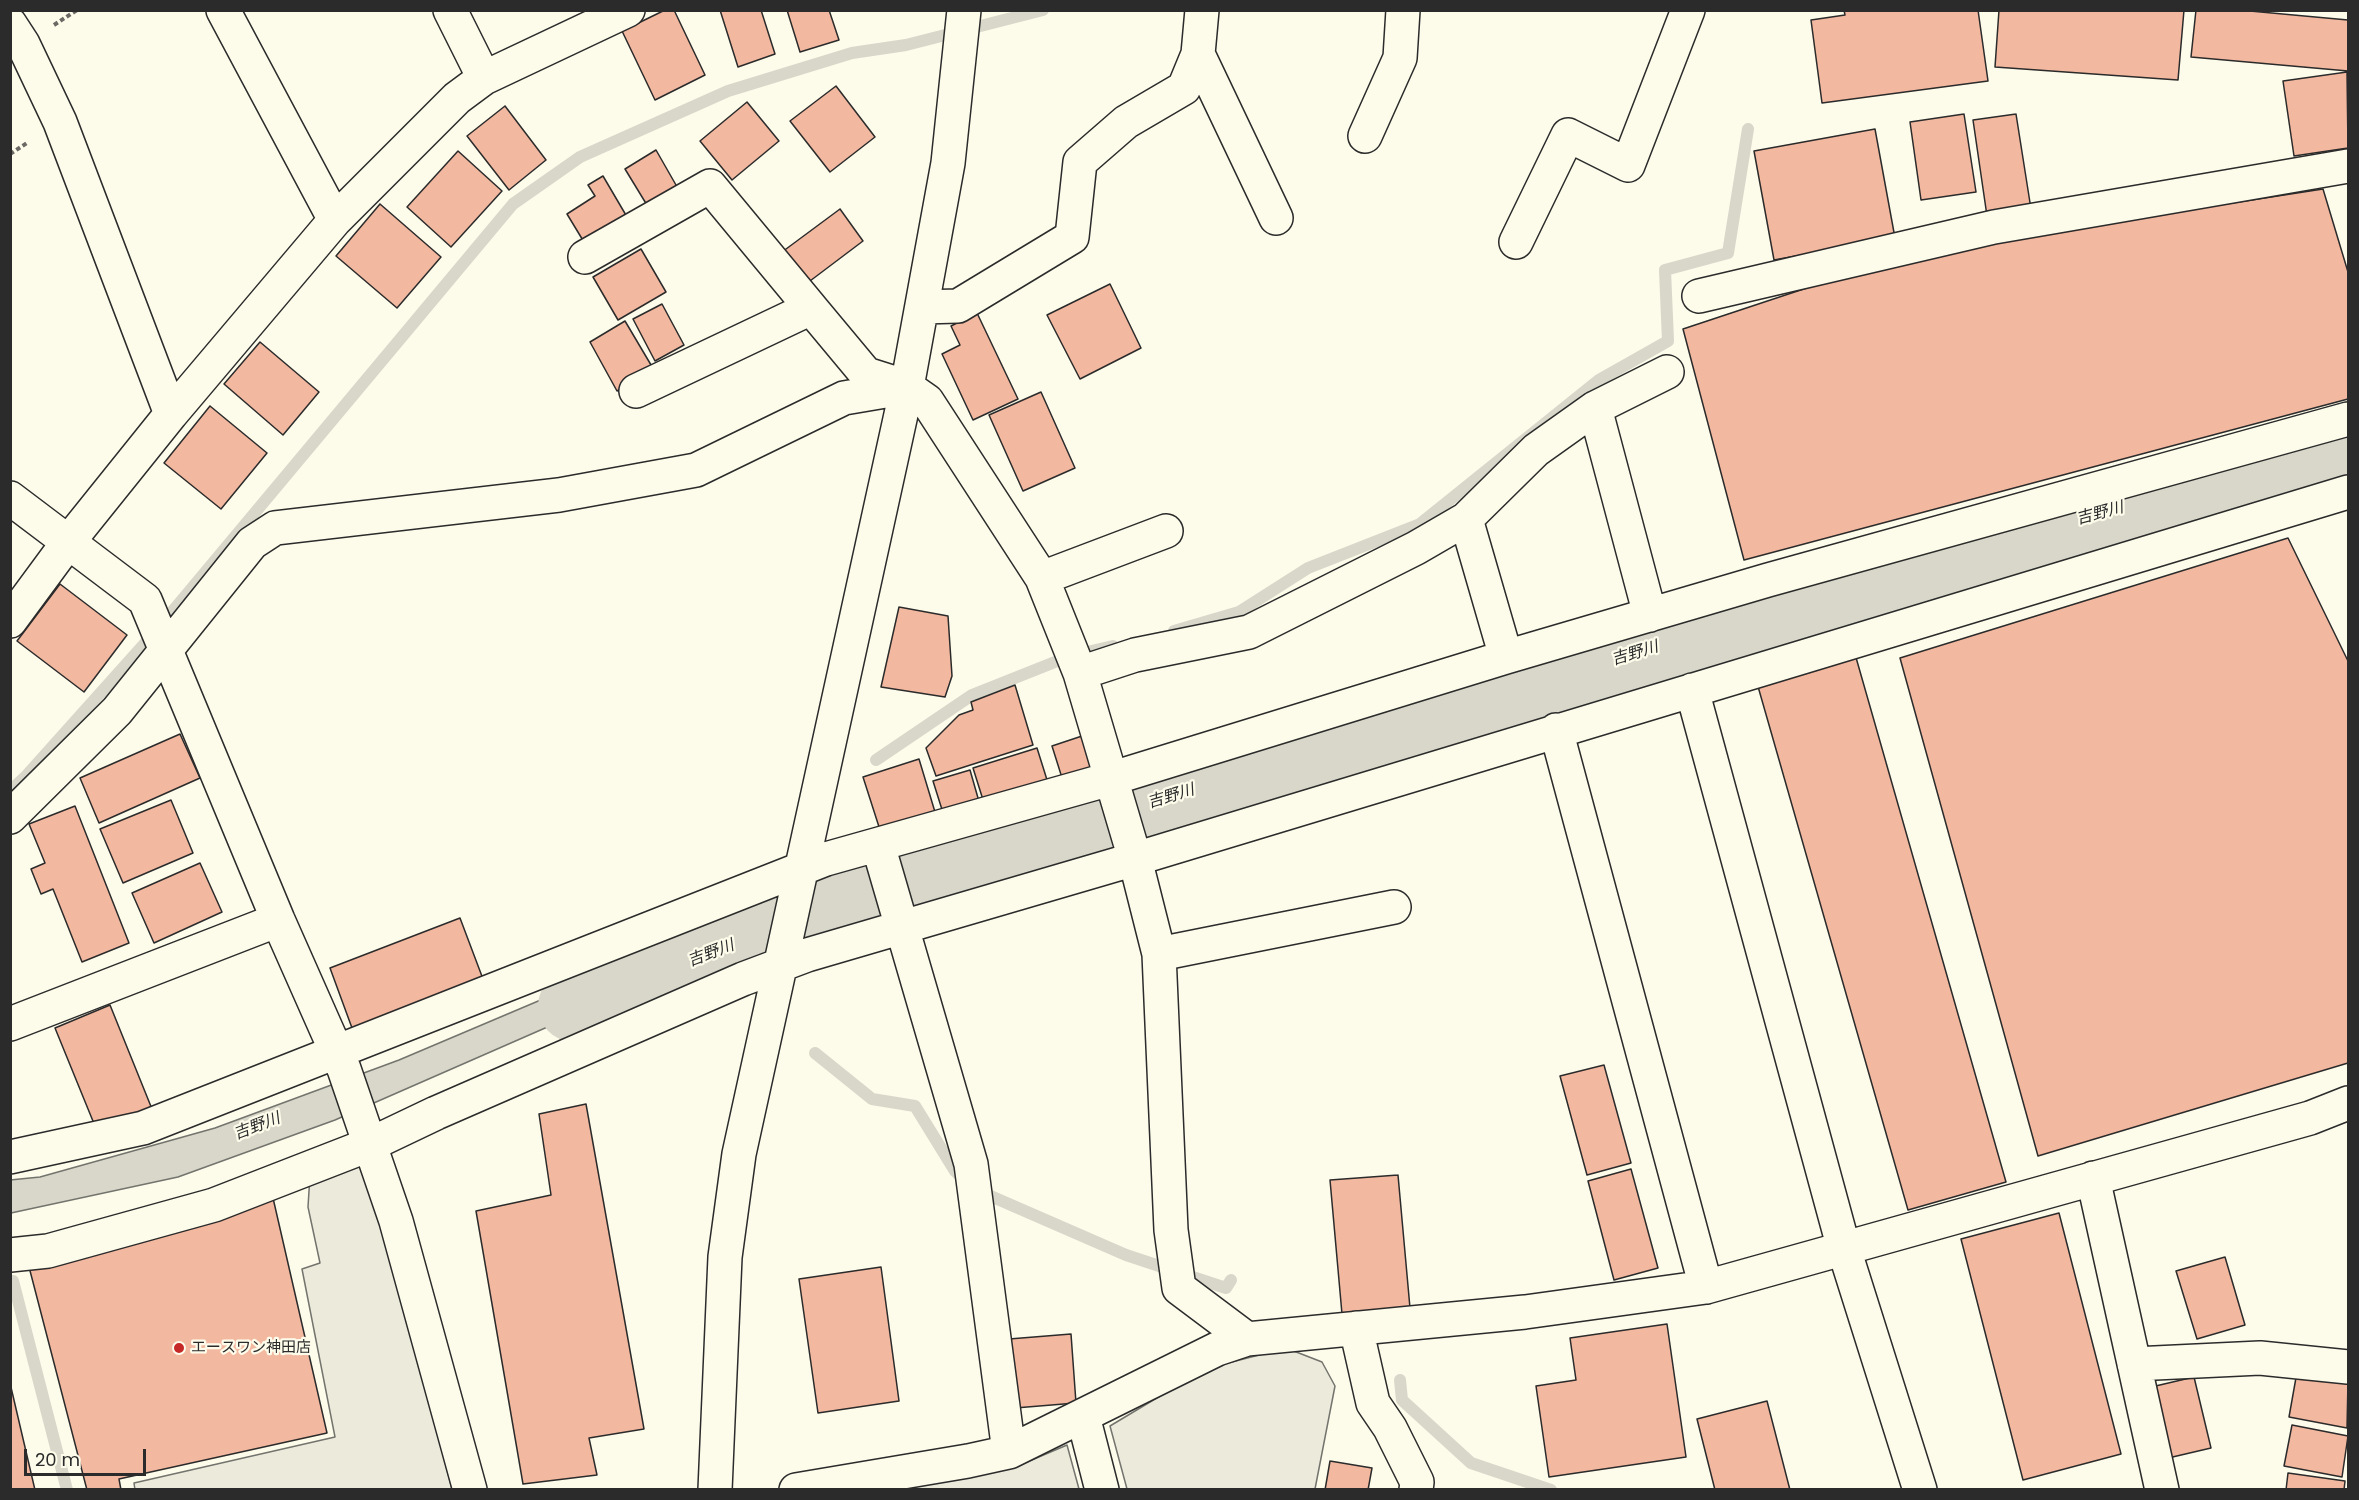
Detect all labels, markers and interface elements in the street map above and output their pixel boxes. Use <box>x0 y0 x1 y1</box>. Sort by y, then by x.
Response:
water label: 吉野川 <box>2074 499 2126 529</box>
water label: 吉野川 <box>1609 638 1661 670</box>
water label: 吉野川 <box>1145 781 1197 813</box>
water label: 吉野川 <box>685 936 737 972</box>
water label: 吉野川 <box>231 1109 283 1145</box>
place label: エースワン神田店 <box>191 1339 311 1357</box>
marker: エースワン神田店 <box>172 1341 186 1355</box>
scale bar <box>27 1437 148 1475</box>
text: 20 m <box>35 1447 80 1472</box>

